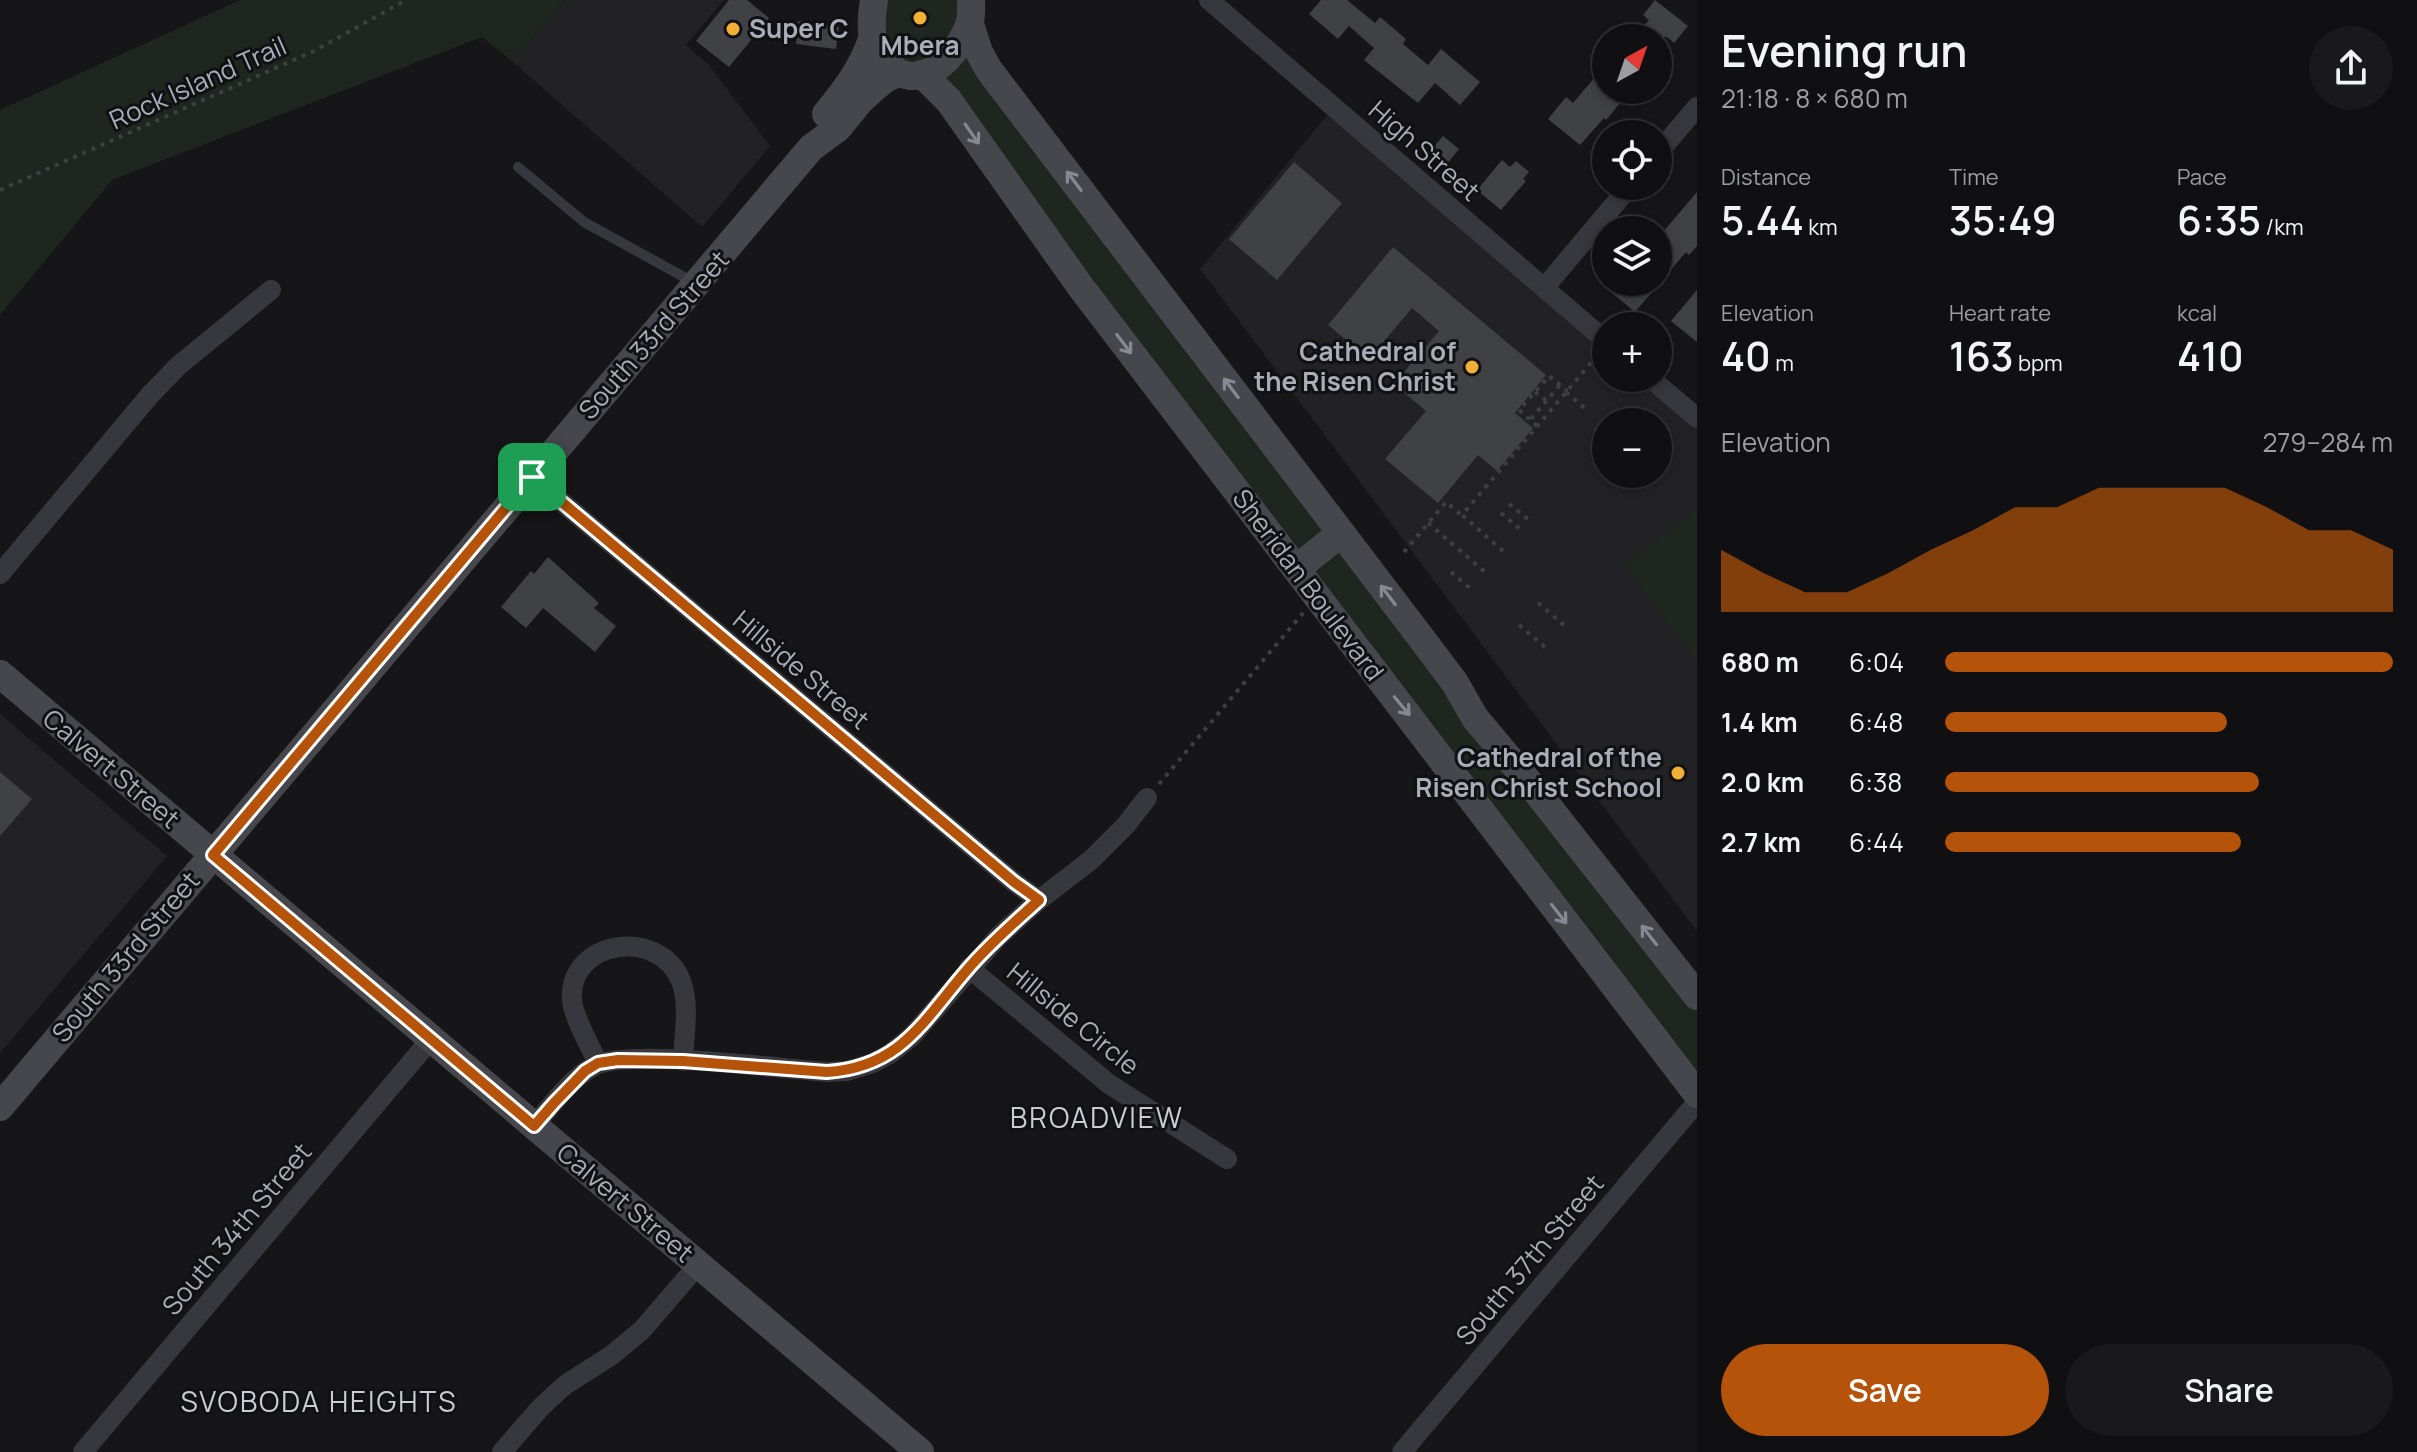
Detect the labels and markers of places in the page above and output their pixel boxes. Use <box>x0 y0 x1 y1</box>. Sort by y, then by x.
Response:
marker: Mbera <box>911 9 929 27</box>
place label: Super C <box>749 10 849 46</box>
marker: Super C <box>724 20 742 38</box>
place label: Mbera <box>881 27 959 63</box>
place label: Cathedral of the Risen Christ <box>1254 333 1456 399</box>
marker: Cathedral of the Risen Christ <box>1463 358 1481 376</box>
pin <box>498 443 566 511</box>
place label: Cathedral of the Risen Christ School <box>1415 739 1662 805</box>
marker: Cathedral of the Risen Christ School <box>1669 764 1687 782</box>

